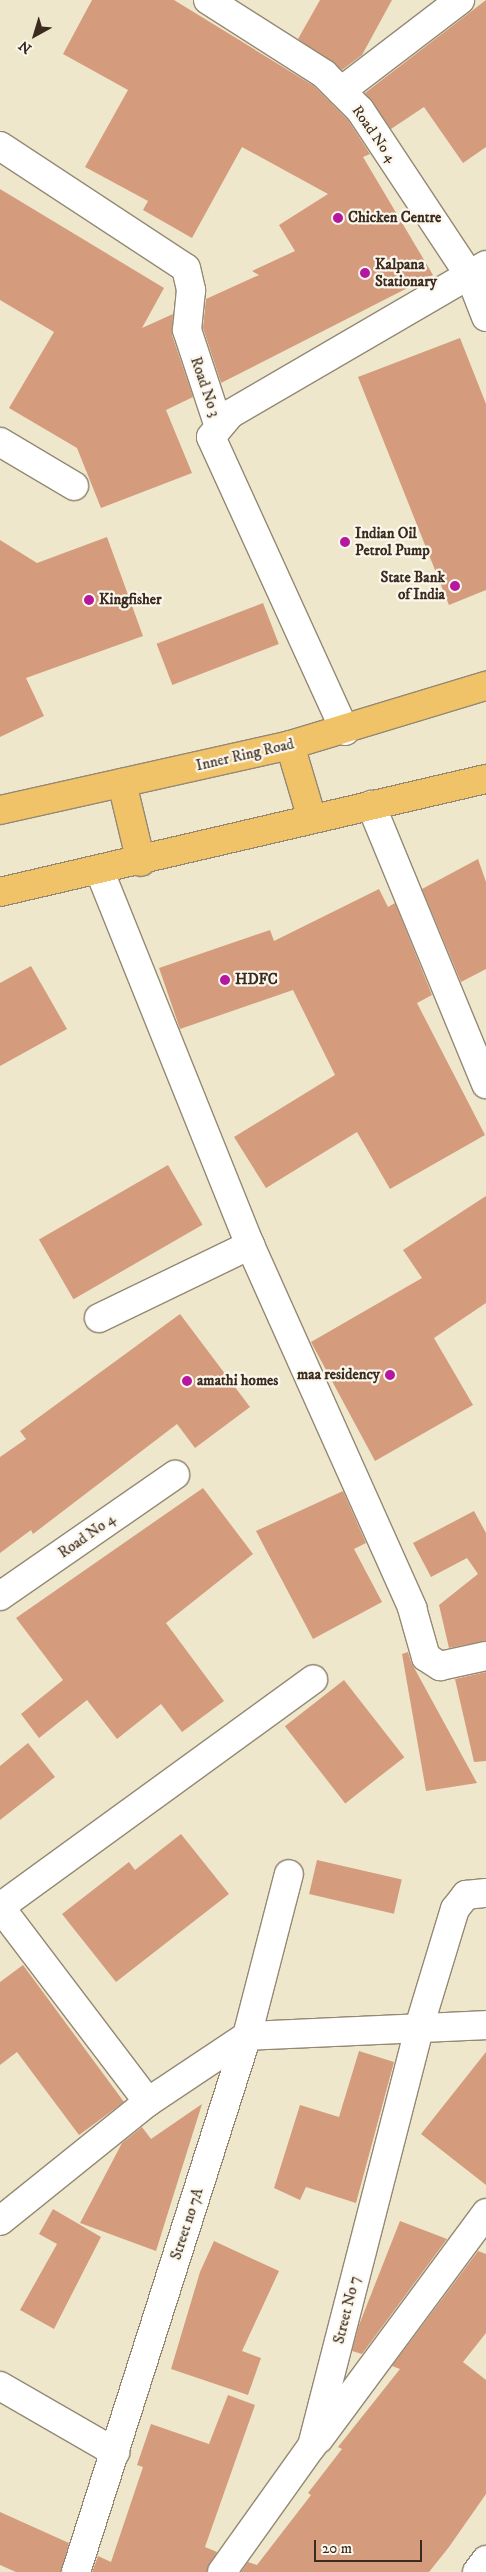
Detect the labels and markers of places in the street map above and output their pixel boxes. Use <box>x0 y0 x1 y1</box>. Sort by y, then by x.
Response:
place label: Chicken Centre <box>348 209 441 227</box>
marker: Chicken Centre <box>332 212 344 224</box>
place label: Kalpana Stationary <box>375 255 437 290</box>
marker: Kalpana Stationary <box>359 267 371 279</box>
place label: Indian Oil Petrol Pump <box>355 524 430 559</box>
marker: Indian Oil Petrol Pump <box>339 536 351 548</box>
place label: State Bank of India <box>381 568 445 603</box>
marker: State Bank of India <box>449 580 461 592</box>
place label: Kingfisher <box>99 591 162 609</box>
marker: Kingfisher <box>83 594 95 606</box>
place label: HDFC <box>235 971 278 989</box>
marker: HDFC <box>219 974 231 986</box>
place label: maa residency <box>297 1366 380 1384</box>
marker: maa residency <box>384 1369 396 1381</box>
place label: amathi homes <box>197 1372 278 1390</box>
marker: amathi homes <box>181 1375 193 1387</box>

